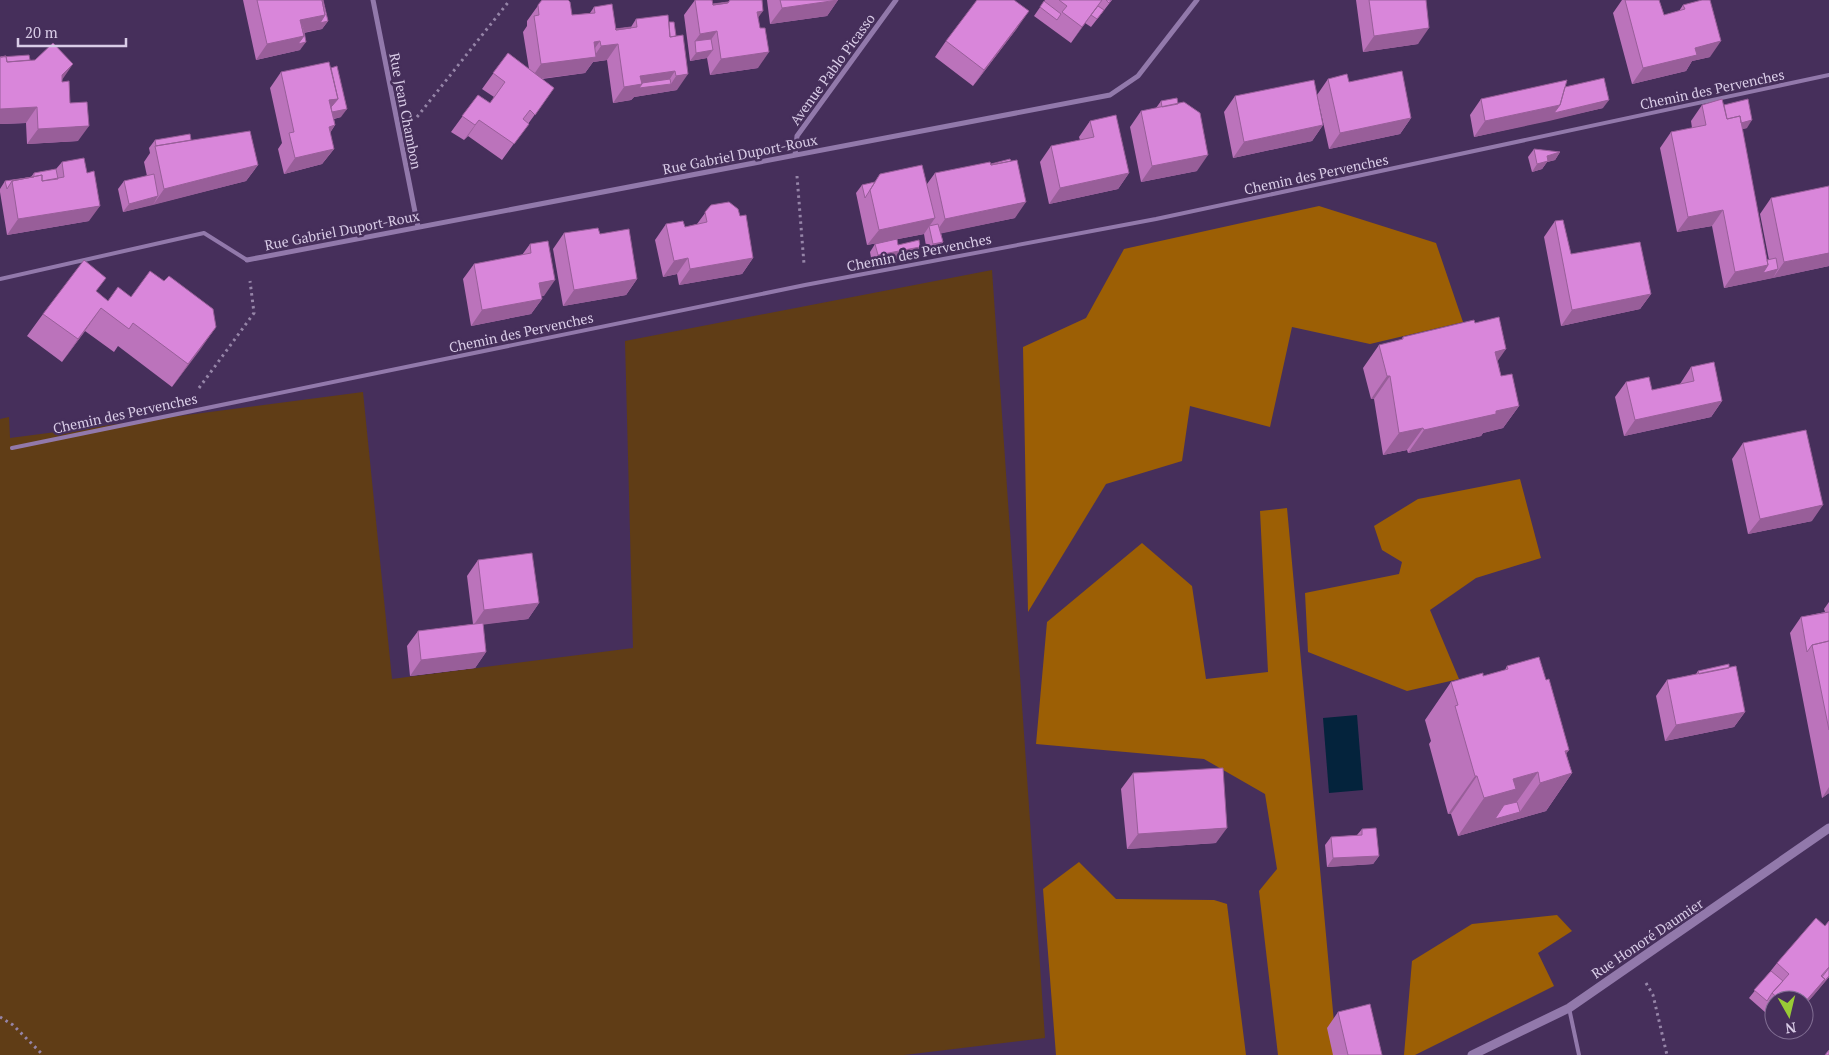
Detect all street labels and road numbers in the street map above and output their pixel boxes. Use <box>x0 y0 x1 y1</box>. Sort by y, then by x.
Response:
street label: Avenue Pablo Picasso <box>785 9 879 129</box>
street label: Rue Jean Chambon <box>385 51 427 171</box>
street label: Chemin des Pervenches <box>1638 64 1786 114</box>
street label: Rue Gabriel Duport-Roux <box>661 130 820 178</box>
street label: Chemin des Pervenches <box>1242 149 1390 199</box>
street label: Rue Gabriel Duport-Roux <box>263 206 422 254</box>
street label: Chemin des Pervenches <box>845 229 993 275</box>
street label: Chemin des Pervenches <box>447 307 595 357</box>
street label: Chemin des Pervenches <box>51 388 199 438</box>
street label: Rue Honoré Daumier <box>1587 893 1707 982</box>

